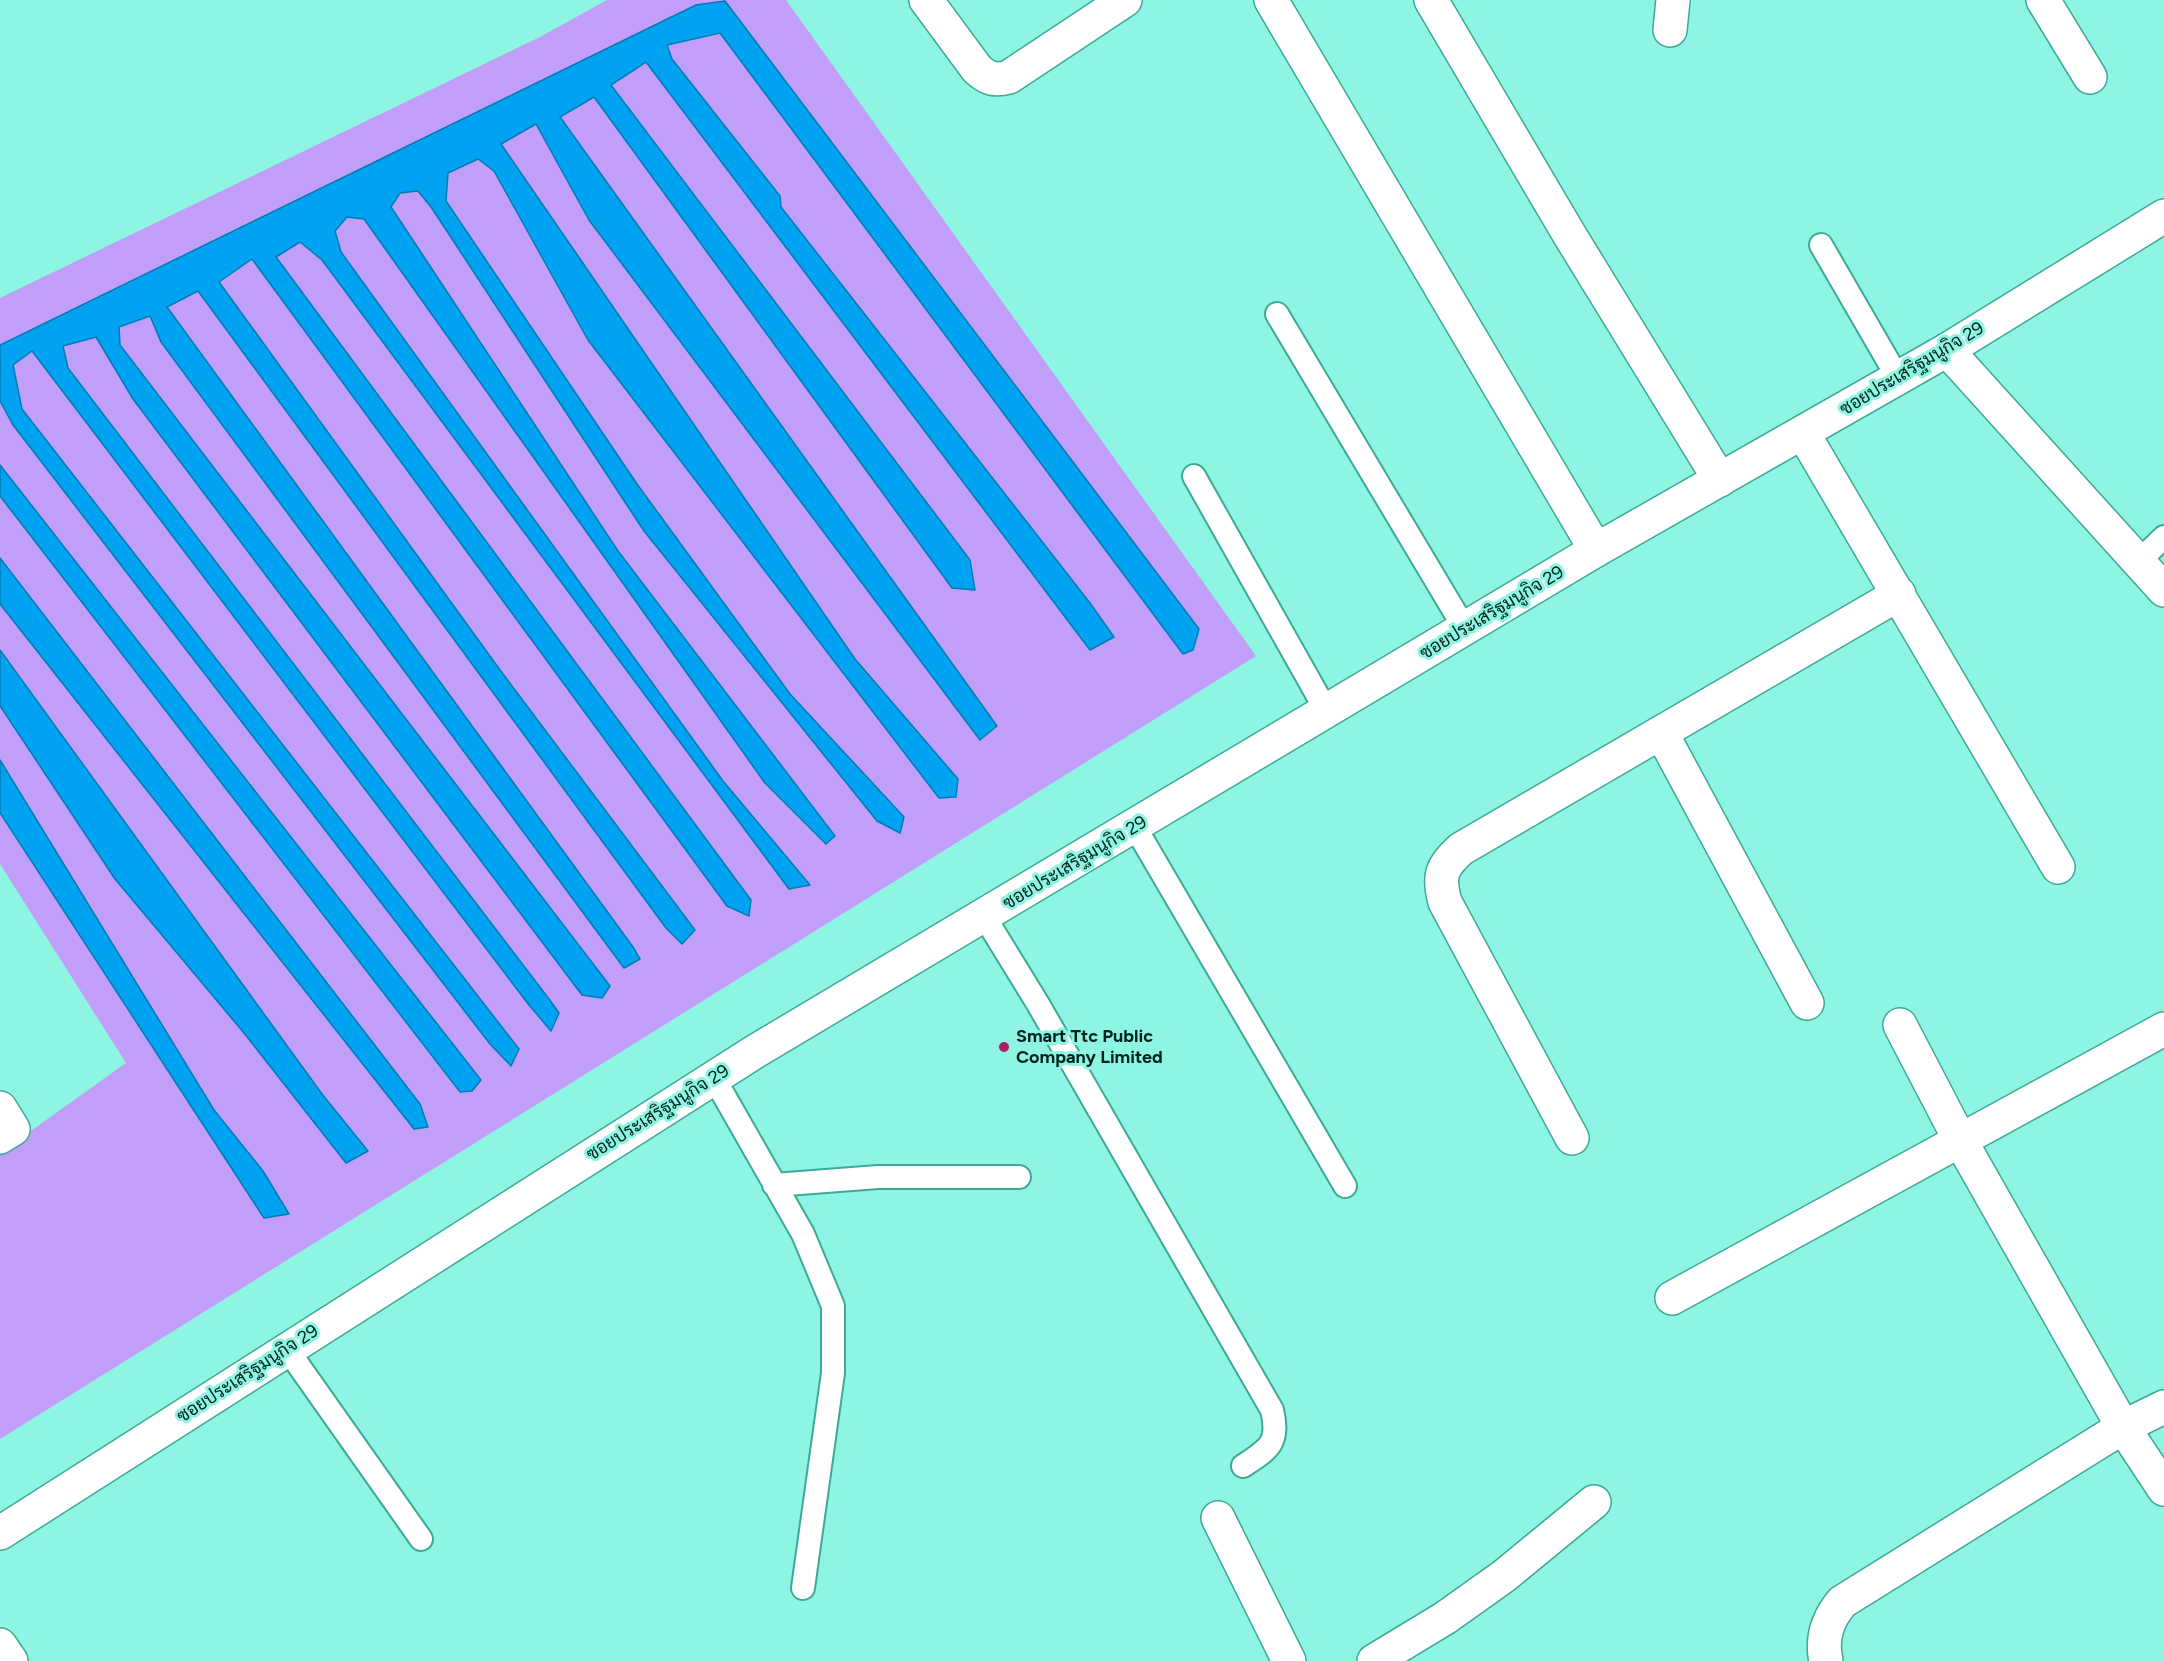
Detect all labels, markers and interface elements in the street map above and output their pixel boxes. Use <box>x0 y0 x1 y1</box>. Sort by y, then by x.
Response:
street label: ซอยประเสริฐมนูกิจ 29 <box>1836 317 1988 421</box>
street label: ซอยประเสริฐมนูกิจ 29 <box>1416 561 1568 665</box>
street label: ซอยประเสริฐมนูกิจ 29 <box>999 811 1151 915</box>
place label: Smart Ttc Public Company Limited <box>1016 1026 1163 1068</box>
marker: Smart Ttc Public Company Limited <box>997 1040 1011 1054</box>
street label: ซอยประเสริฐมนูกิจ 29 <box>583 1060 733 1166</box>
street label: ซอยประเสริฐมนูกิจ 29 <box>173 1320 323 1428</box>

